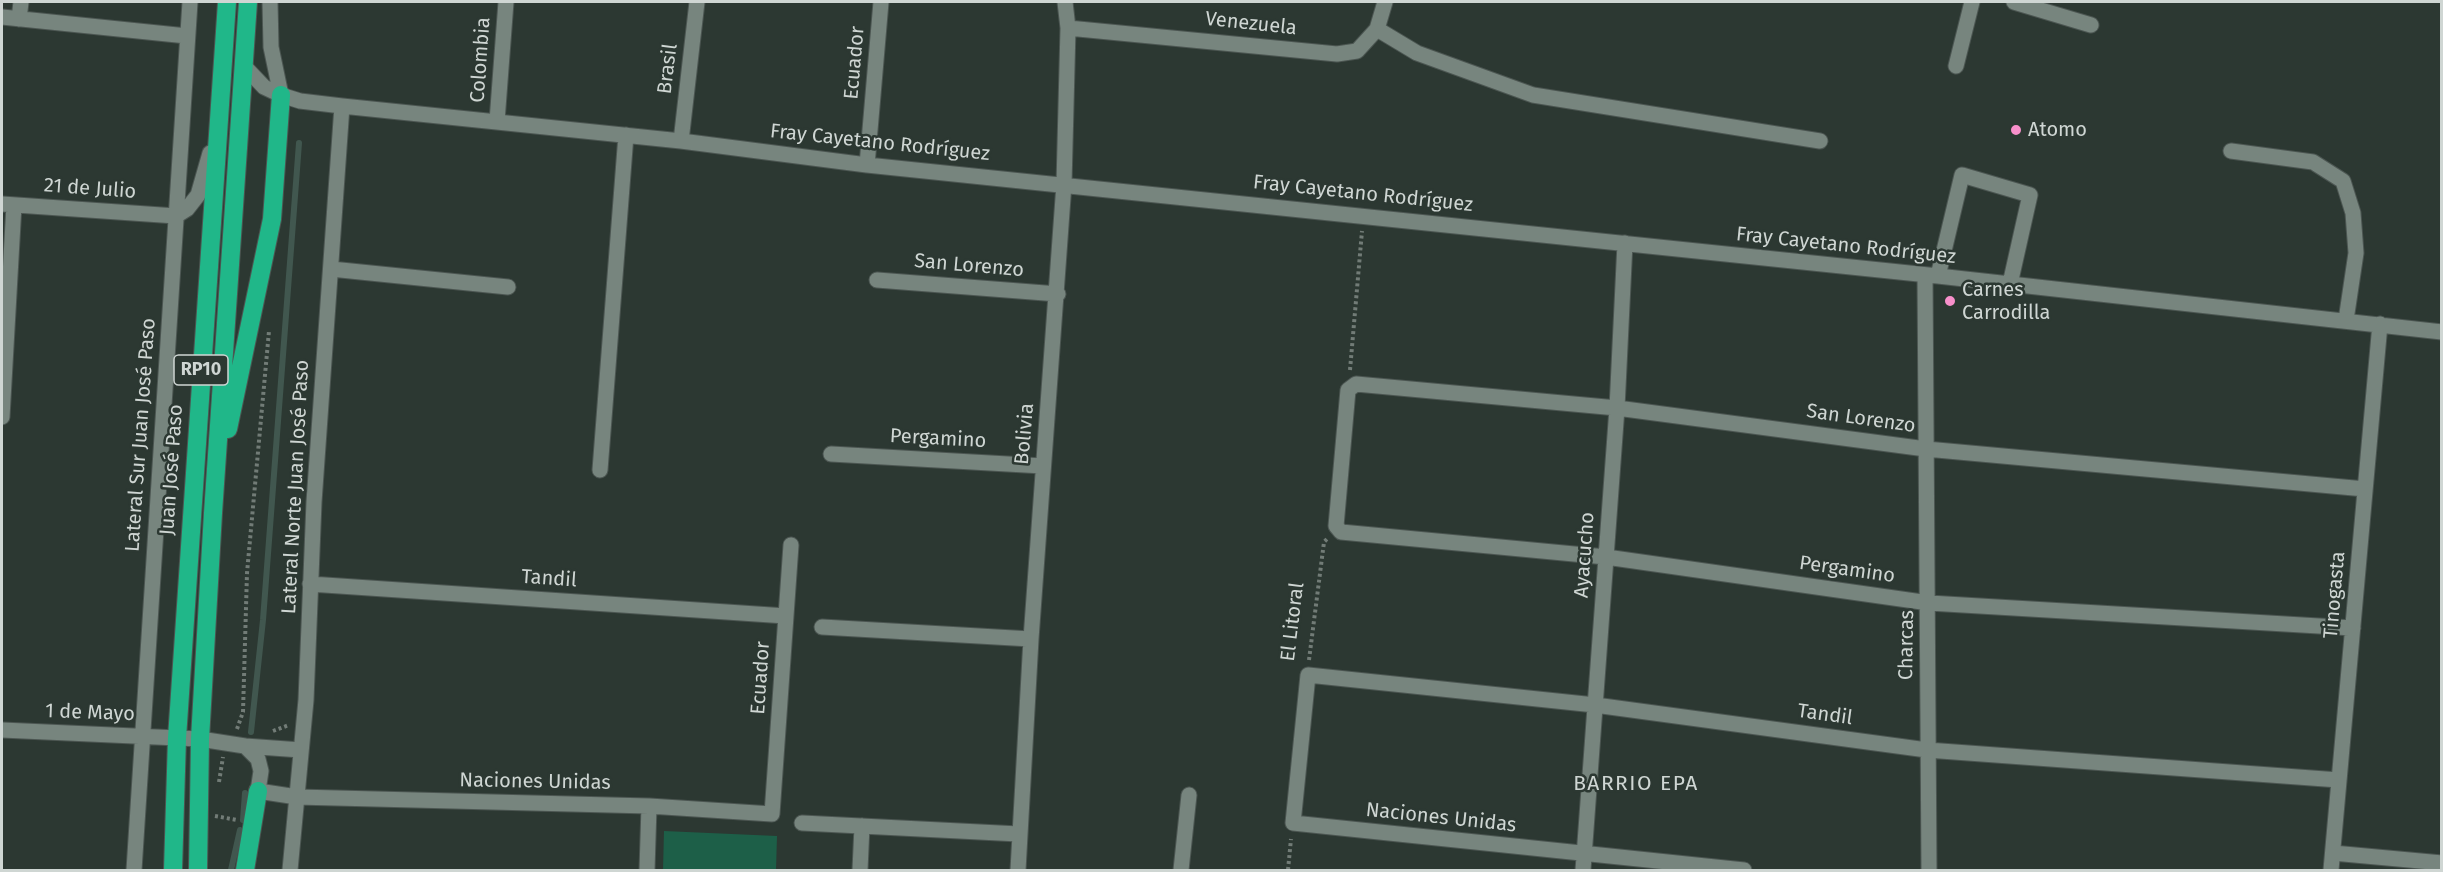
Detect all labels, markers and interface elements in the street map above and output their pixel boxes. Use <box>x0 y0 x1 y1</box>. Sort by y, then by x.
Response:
street label: Venezuela <box>1204 7 1298 41</box>
street label: Colombia <box>466 17 496 103</box>
street label: Ecuador <box>840 25 870 101</box>
street label: Brasil <box>653 42 683 96</box>
place label: Atomo <box>2028 118 2087 142</box>
street label: Fray Cayetano Rodríguez <box>769 120 991 166</box>
marker: Atomo <box>2009 123 2023 137</box>
street label: Fray Cayetano Rodríguez <box>1252 171 1474 217</box>
street label: 21 de Julio <box>43 174 137 204</box>
street label: Fray Cayetano Rodríguez <box>1735 223 1957 269</box>
street label: San Lorenzo <box>913 249 1025 283</box>
place label: Carnes Carrodilla <box>1962 278 2050 325</box>
marker: Carnes Carrodilla <box>1943 294 1957 308</box>
street label: Lateral Sur Juan José Paso <box>121 317 161 553</box>
road number: RP10 <box>174 355 228 385</box>
street label: Lateral Norte Juan José Paso <box>277 359 315 615</box>
street label: San Lorenzo <box>1805 399 1917 439</box>
street label: Bolivia <box>1010 402 1040 466</box>
street label: Juan José Paso <box>155 404 189 536</box>
street label: Pergamino <box>889 424 987 454</box>
street label: Ayacucho <box>1570 511 1600 599</box>
street label: Tinogasta <box>2319 550 2351 640</box>
street label: Pergamino <box>1798 551 1896 589</box>
street label: Tandil <box>521 565 577 593</box>
street label: El Litoral <box>1276 581 1310 663</box>
street label: Charcas <box>1894 610 1920 680</box>
street label: Ecuador <box>746 640 776 716</box>
street label: 1 de Mayo <box>45 699 135 727</box>
street label: Tandil <box>1796 699 1854 731</box>
street label: Naciones Unidas <box>459 769 611 795</box>
district label: BARRIO EPA <box>1573 771 1699 797</box>
street label: Naciones Unidas <box>1365 798 1517 838</box>

